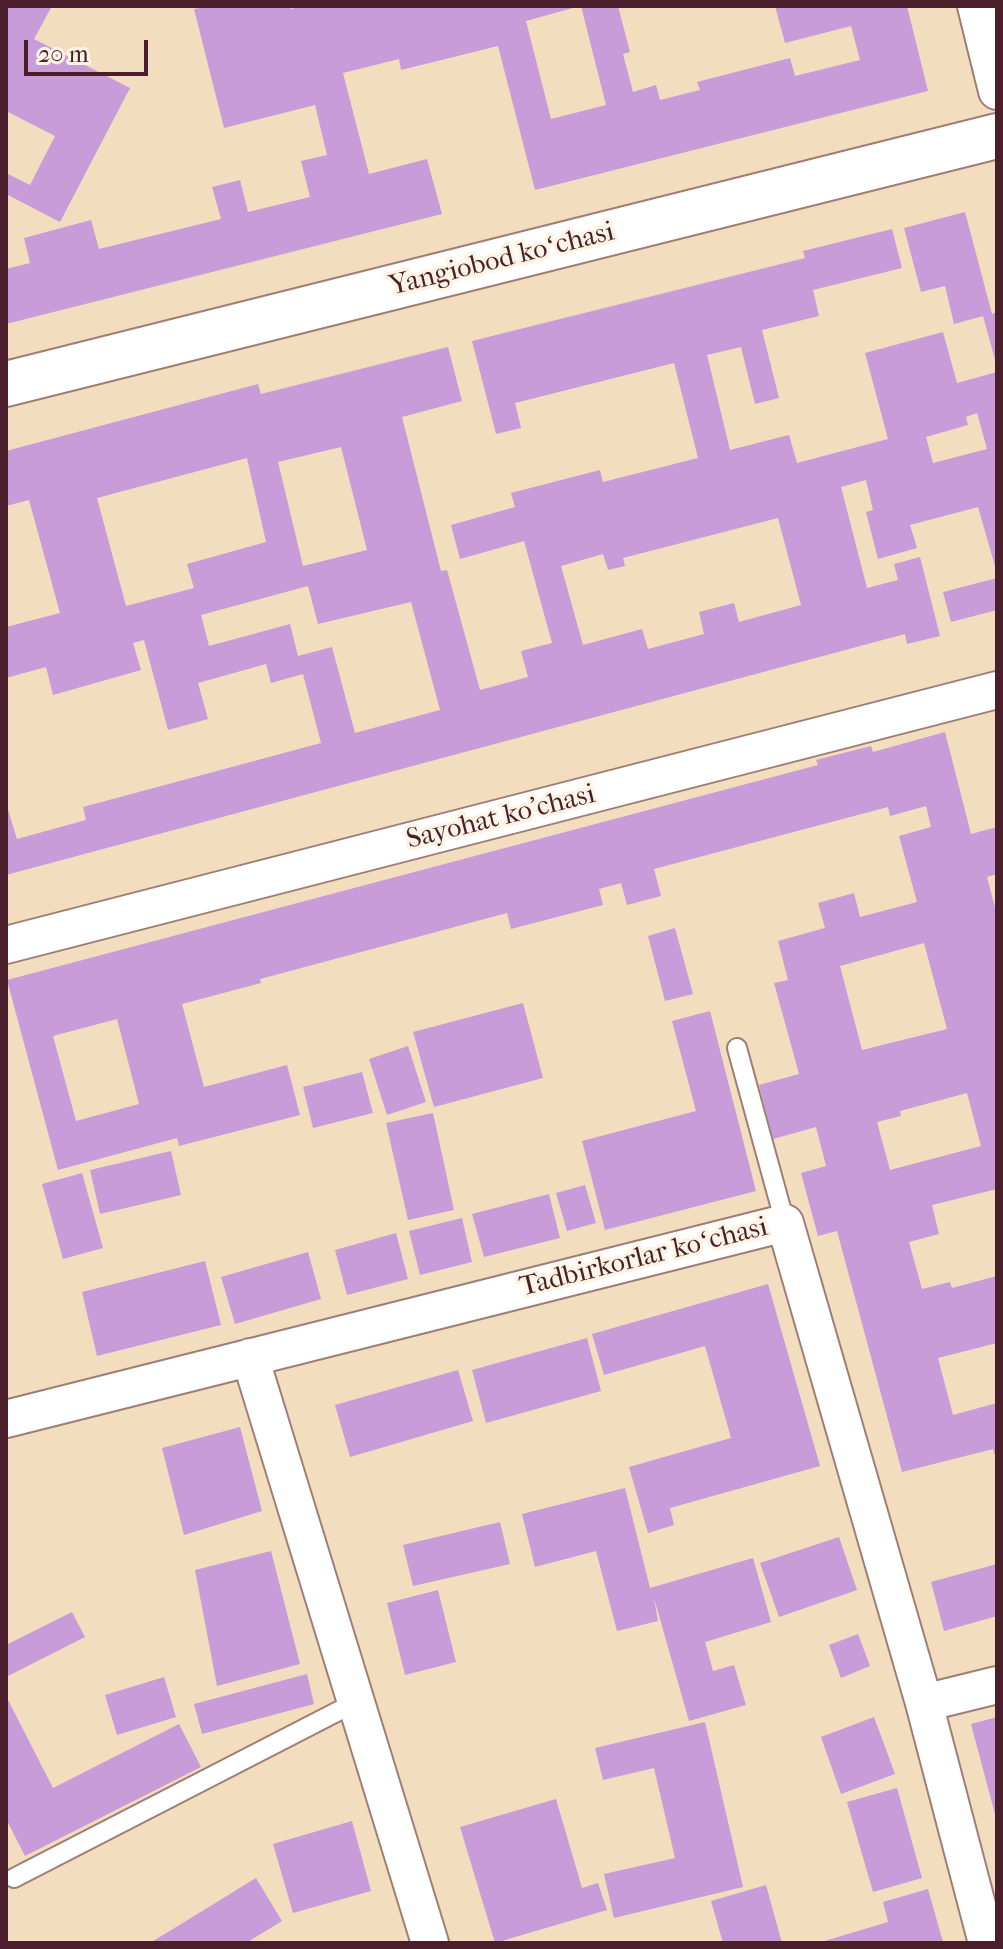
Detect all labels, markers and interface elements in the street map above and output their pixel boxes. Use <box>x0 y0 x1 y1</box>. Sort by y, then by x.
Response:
scale bar <box>28 24 152 74</box>
text: 20 m <box>38 40 89 68</box>
street label: Yangiobod koʻchasi <box>386 216 618 304</box>
street label: Sayohat ko'chasi <box>403 778 599 858</box>
street label: Tadbirkorlar koʻchasi <box>517 1211 771 1305</box>

